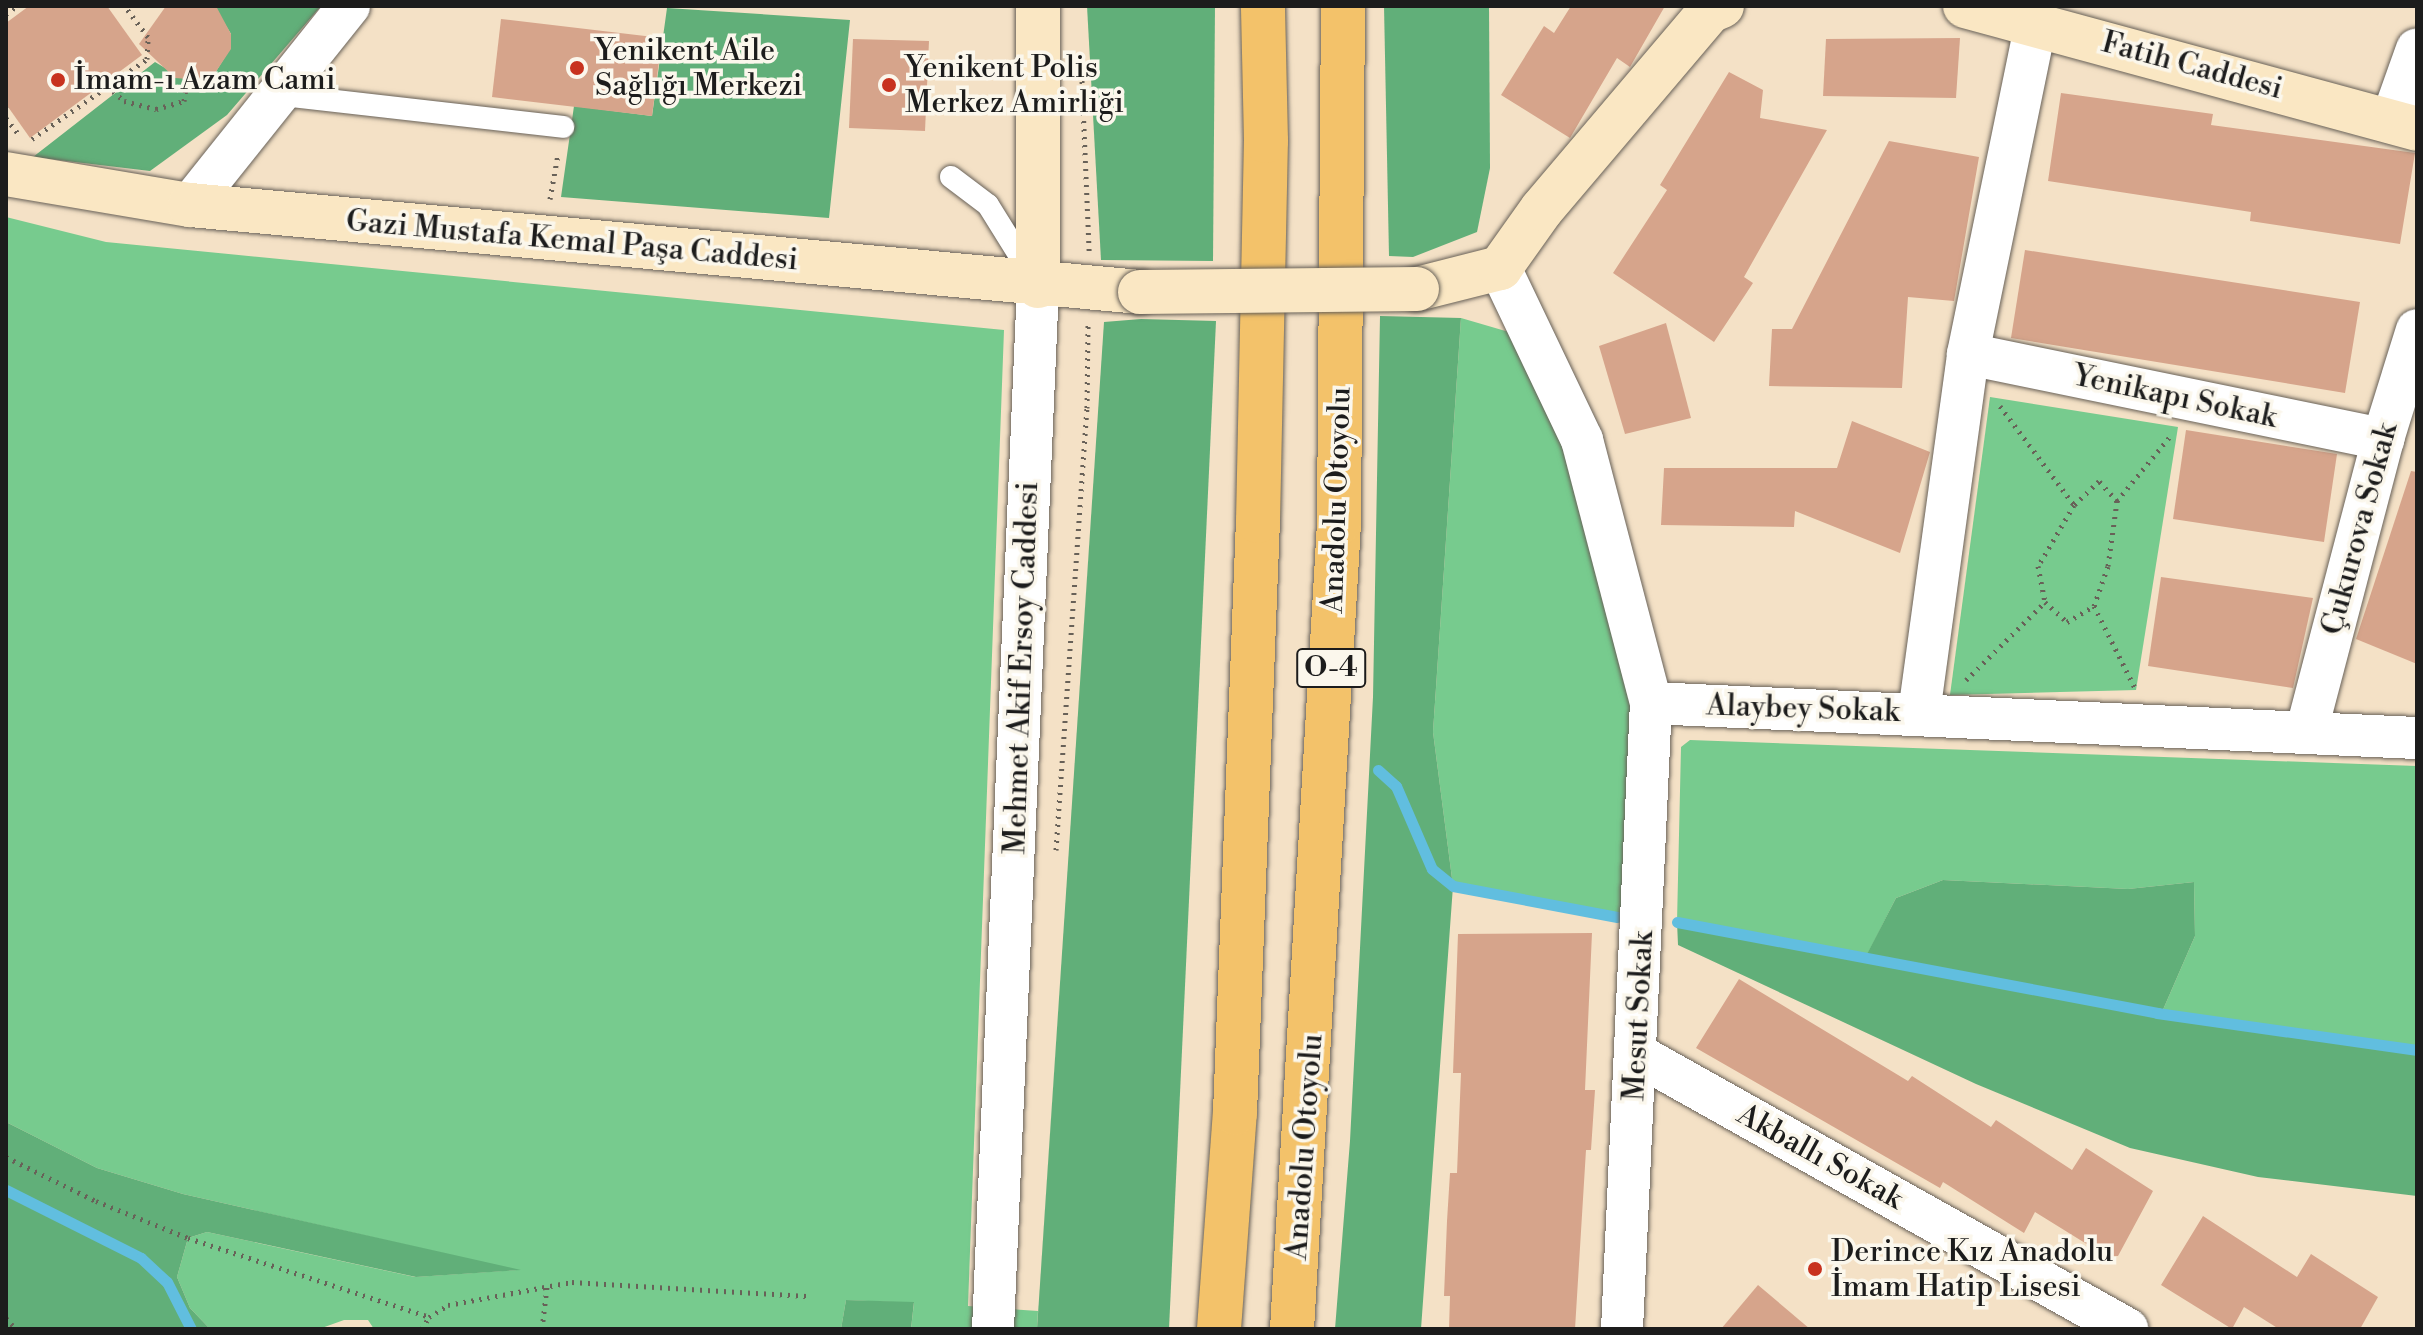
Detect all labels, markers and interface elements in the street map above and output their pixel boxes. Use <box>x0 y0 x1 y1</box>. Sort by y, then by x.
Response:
street label: Fatih Caddesi <box>2098 25 2286 107</box>
place label: Yenikent Aile Sağlığı Merkezi <box>595 33 802 104</box>
place label: Yenikent Polis Merkez Amirliği <box>905 50 1124 120</box>
marker: Yenikent Aile Sağlığı Merkezi <box>566 57 588 79</box>
place label: İmam-ı Azam Cami <box>74 62 336 98</box>
marker: İmam-ı Azam Cami <box>49 71 67 89</box>
marker: Yenikent Polis Merkez Amirliği <box>880 76 898 94</box>
street label: Gazi Mustafa Kemal Paşa Caddesi <box>345 203 799 279</box>
street label: Yenikapı Sokak <box>2070 358 2280 436</box>
street label: Anadolu Otoyolu <box>1315 386 1359 614</box>
street label: Çukurova Sokak <box>2314 419 2406 639</box>
street label: Mehmet Akif Ersoy Caddesi <box>998 481 1046 855</box>
road number: O-4 <box>1295 644 1367 692</box>
street label: Alaybey Sokak <box>1706 688 1900 730</box>
street label: Mesut Sokak <box>1617 930 1661 1102</box>
street label: Anadolu Otoyolu <box>1279 1033 1331 1261</box>
street label: Akballı Sokak <box>1731 1097 1909 1217</box>
place label: Derince Kız Anadolu İmam Hatip Lisesi <box>1831 1234 2113 1304</box>
marker: Derince Kız Anadolu İmam Hatip Lisesi <box>1806 1260 1824 1278</box>

